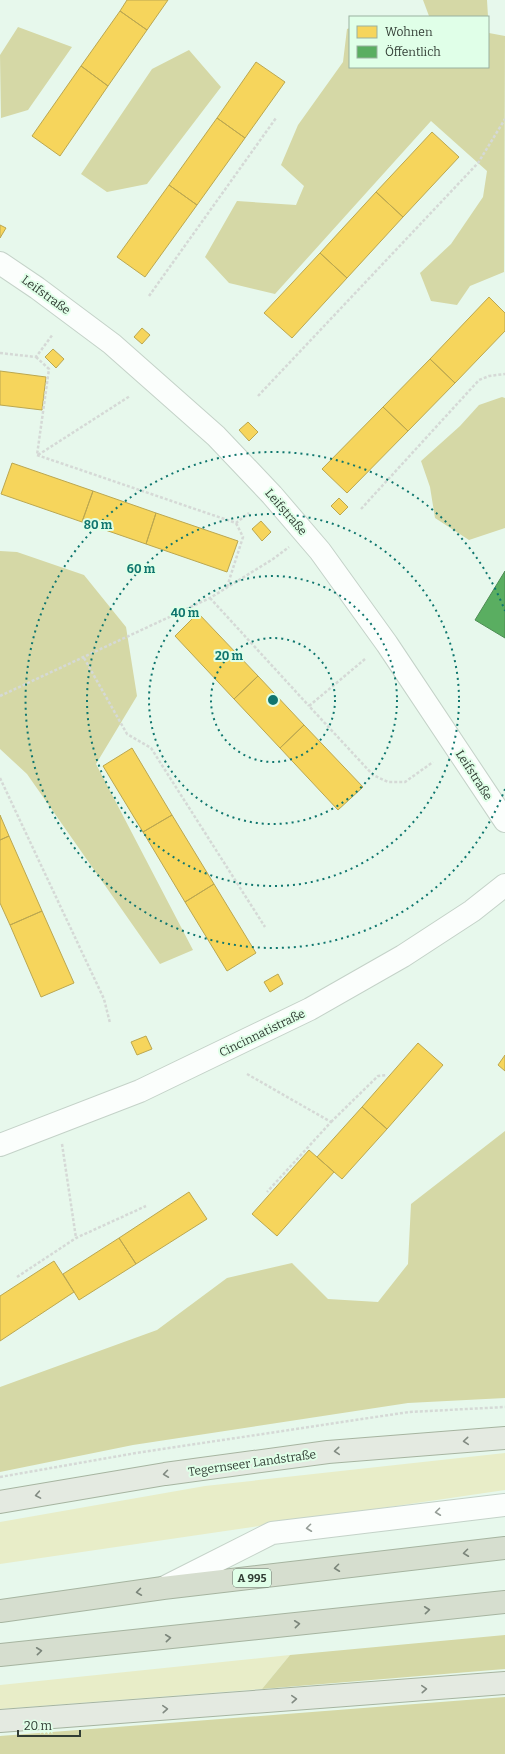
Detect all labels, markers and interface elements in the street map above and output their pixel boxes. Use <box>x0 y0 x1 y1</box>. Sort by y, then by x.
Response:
legend <box>349 16 489 68</box>
text: Wohnen <box>385 25 433 39</box>
text: Öffentlich <box>385 44 441 59</box>
street label: Leifstraße <box>19 273 73 317</box>
street label: Leifstraße <box>262 486 310 538</box>
text: 80 m <box>84 518 113 532</box>
text: 60 m <box>127 562 156 576</box>
text: 40 m <box>171 606 200 620</box>
text: 20 m <box>215 649 244 663</box>
centre of rings <box>266 693 280 707</box>
street label: Leifstraße <box>453 747 495 803</box>
street label: Cincinnatistraße <box>217 1006 307 1060</box>
one-way arrow <box>463 1436 469 1445</box>
street label: Tegernseer Landstraße <box>187 1447 317 1479</box>
one-way arrow <box>334 1447 340 1456</box>
one-way arrow <box>163 1469 169 1478</box>
one-way arrow <box>35 1491 41 1499</box>
one-way arrow <box>435 1507 441 1516</box>
one-way arrow <box>306 1523 312 1532</box>
one-way arrow <box>463 1548 469 1557</box>
one-way arrow <box>334 1563 340 1572</box>
road number: A 995 <box>233 1569 271 1587</box>
one-way arrow <box>135 1587 142 1596</box>
one-way arrow <box>424 1606 430 1615</box>
one-way arrow <box>294 1620 300 1629</box>
one-way arrow <box>165 1634 171 1643</box>
one-way arrow <box>36 1647 42 1656</box>
one-way arrow <box>421 1684 427 1693</box>
one-way arrow <box>291 1694 297 1703</box>
one-way arrow <box>161 1704 168 1713</box>
scale bar <box>18 1712 80 1738</box>
text: 20 m <box>24 1719 53 1733</box>

